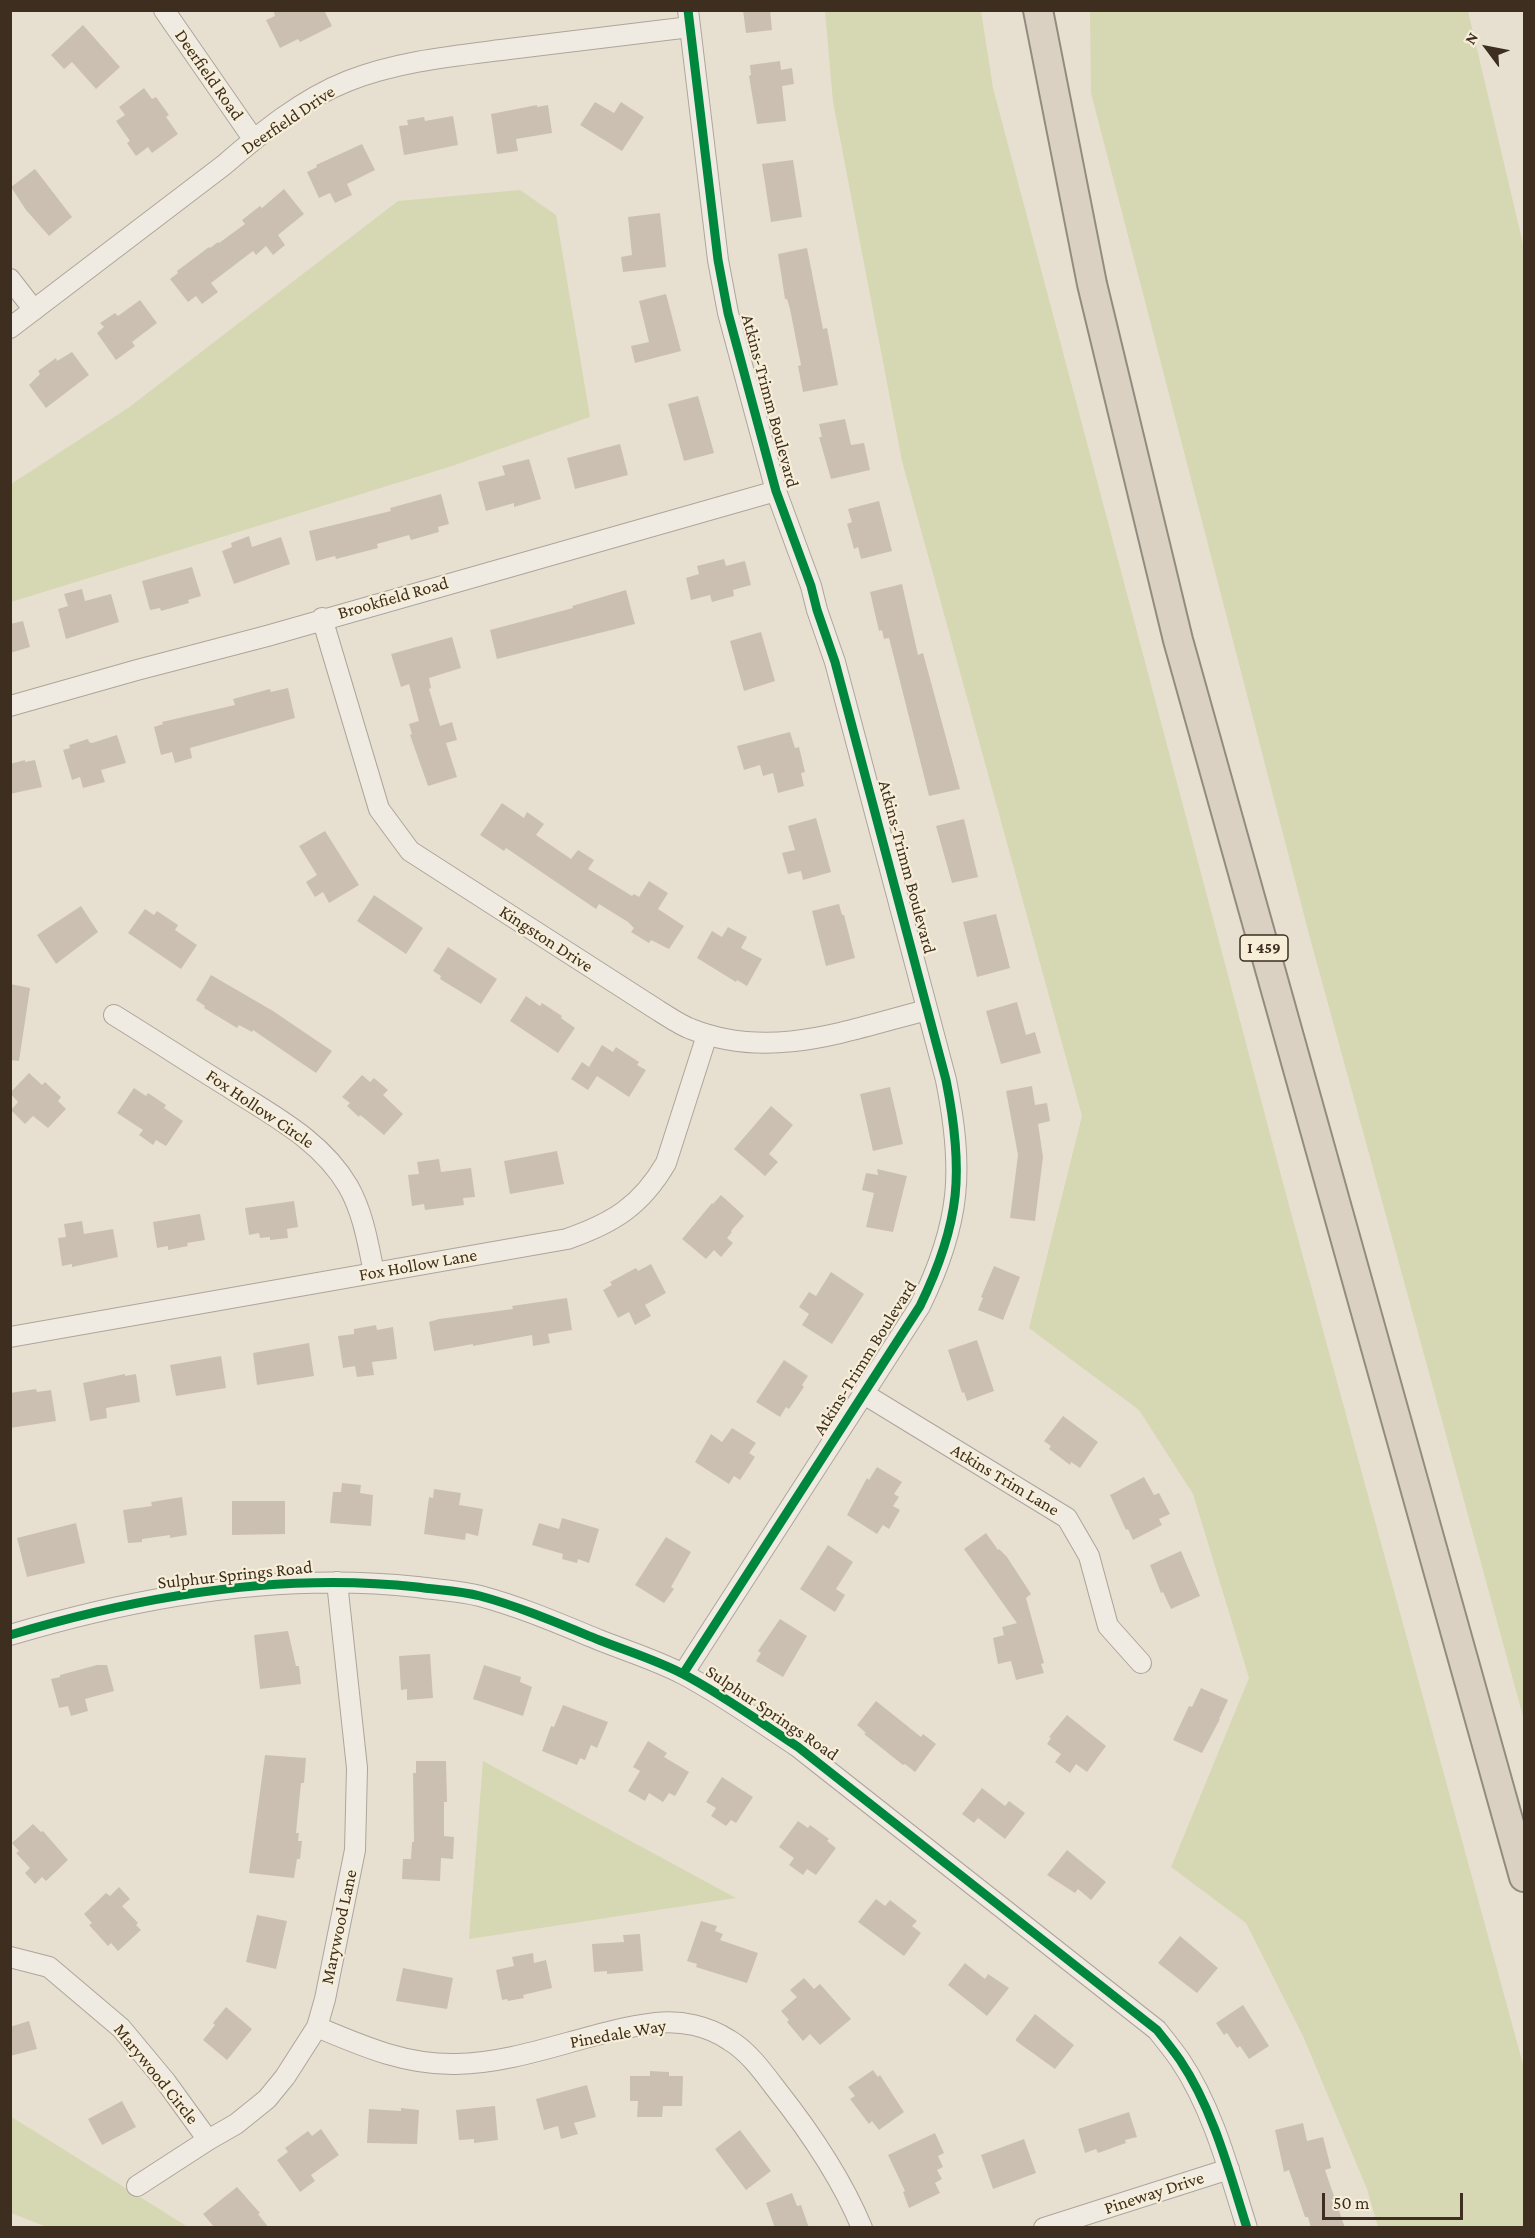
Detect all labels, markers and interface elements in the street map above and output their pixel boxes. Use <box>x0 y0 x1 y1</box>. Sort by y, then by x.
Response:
north arrow <box>1457 18 1517 78</box>
street label: Deerfield Road <box>170 25 248 125</box>
text: N <box>1461 29 1481 47</box>
street label: Deerfield Drive <box>237 81 339 159</box>
street label: Atkins-Trimm Boulevard <box>736 312 804 490</box>
street label: Brookfield Road <box>335 572 451 624</box>
street label: Atkins-Trimm Boulevard <box>873 778 941 956</box>
street label: Kingston Drive <box>495 901 597 977</box>
road number: I 459 <box>1240 935 1288 961</box>
street label: Fox Hollow Circle <box>202 1065 318 1153</box>
street label: Fox Hollow Lane <box>357 1244 479 1286</box>
street label: Atkins-Trimm Boulevard <box>809 1277 921 1439</box>
street label: Atkins Trim Lane <box>947 1439 1063 1521</box>
street label: Sulphur Springs Road <box>157 1556 313 1594</box>
street label: Sulphur Springs Road <box>702 1661 842 1765</box>
street label: Marywood Lane <box>316 1868 362 1986</box>
street label: Pinedale Way <box>568 2015 668 2053</box>
street label: Marywood Circle <box>109 2019 203 2129</box>
street label: Pineway Drive <box>1101 2167 1207 2219</box>
scale bar <box>1325 2181 1466 2219</box>
text: 50 m <box>1333 2193 1370 2213</box>

